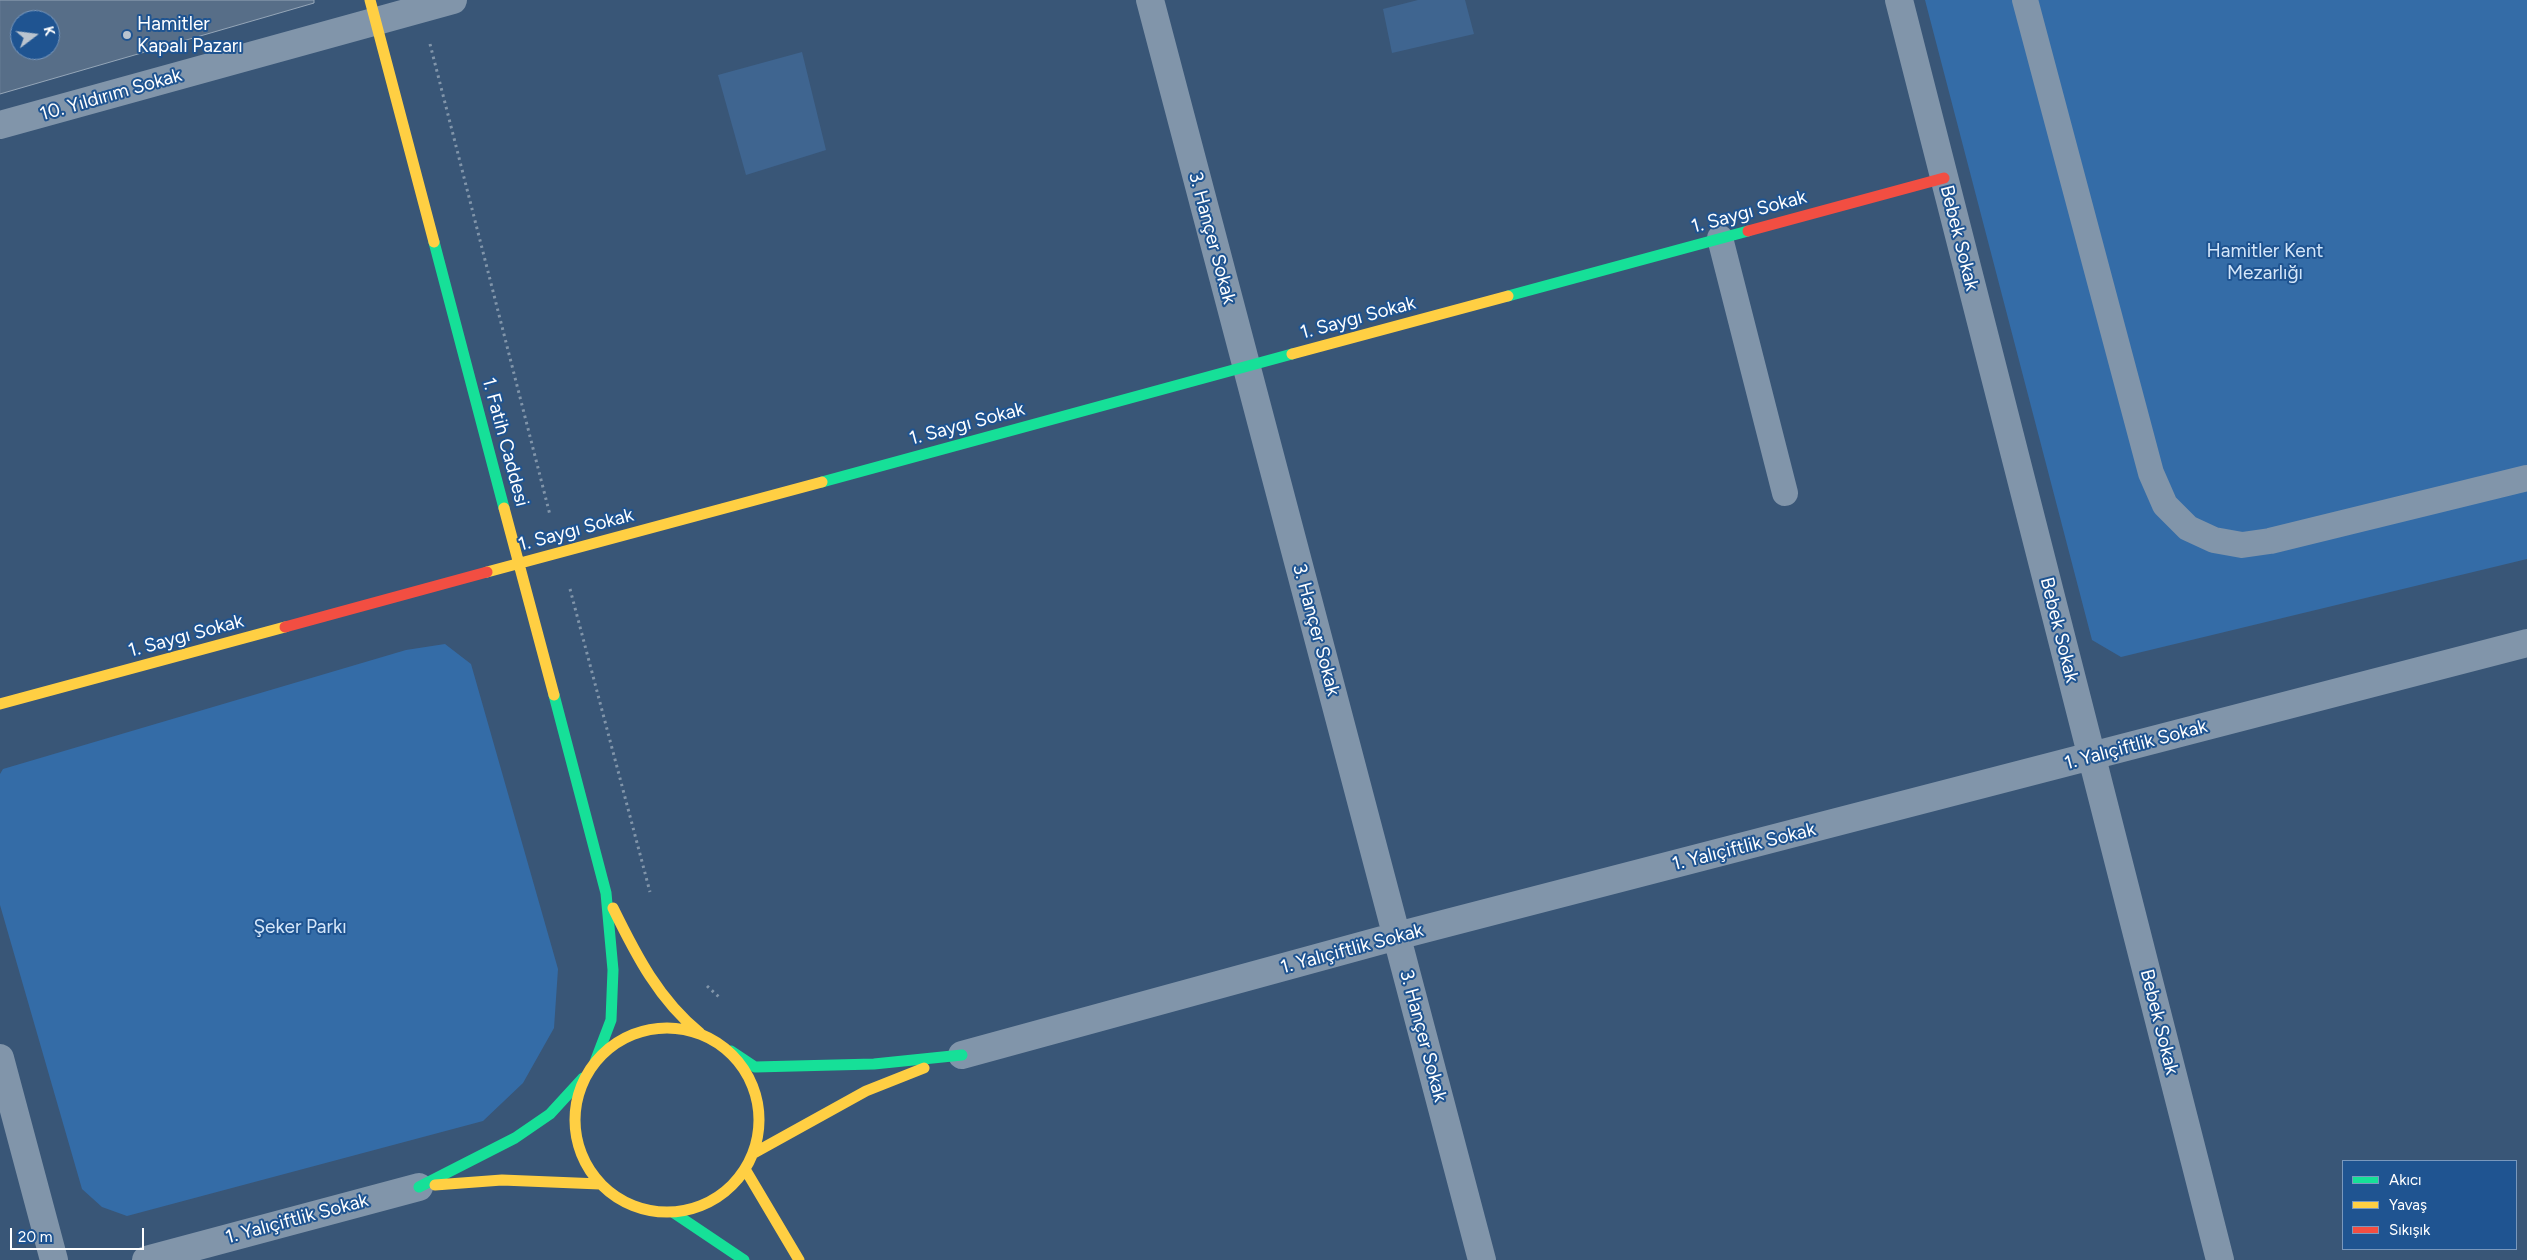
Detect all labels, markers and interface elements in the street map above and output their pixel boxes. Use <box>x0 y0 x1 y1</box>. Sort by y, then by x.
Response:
north arrow <box>10 10 60 60</box>
place label: Hamitler Kapalı Pazarı <box>137 13 243 57</box>
text: K <box>40 25 58 38</box>
marker: Hamitler Kapalı Pazarı <box>121 29 133 41</box>
street label: 10. Yıldırım Sokak <box>37 64 185 126</box>
street label: 3. Hançer Sokak <box>1183 169 1241 307</box>
street label: Bebek Sokak <box>1935 183 1983 293</box>
street label: 1. Saygı Sokak <box>1689 186 1809 238</box>
park label: Hamitler Kent Mezarlığı <box>2207 240 2323 284</box>
street label: 1. Saygı Sokak <box>1298 292 1418 344</box>
street label: 1. Fatih Caddesi <box>477 375 533 509</box>
street label: 1. Saygı Sokak <box>907 398 1027 450</box>
street label: 1. Saygı Sokak <box>516 504 636 556</box>
street label: 3. Hançer Sokak <box>1287 561 1345 699</box>
street label: Bebek Sokak <box>2035 575 2083 685</box>
street label: 1. Saygı Sokak <box>126 610 246 662</box>
street label: 1. Yalıçiftlik Sokak <box>2062 715 2210 775</box>
street label: 1. Yalıçiftlik Sokak <box>1670 818 1818 876</box>
park label: Şeker Parkı <box>253 916 347 938</box>
street label: 1. Yalıçiftlik Sokak <box>1278 919 1426 979</box>
street label: 3. Hançer Sokak <box>1394 967 1452 1105</box>
street label: Bebek Sokak <box>2135 967 2183 1077</box>
legend <box>2342 1160 2517 1250</box>
text: Akıcı <box>2389 1171 2422 1189</box>
street label: 1. Yalıçiftlik Sokak <box>223 1189 371 1249</box>
text: Yavaş <box>2389 1196 2427 1214</box>
scale bar <box>12 1218 146 1250</box>
text: Sıkışık <box>2389 1221 2430 1239</box>
text: 20 m <box>18 1228 52 1246</box>

